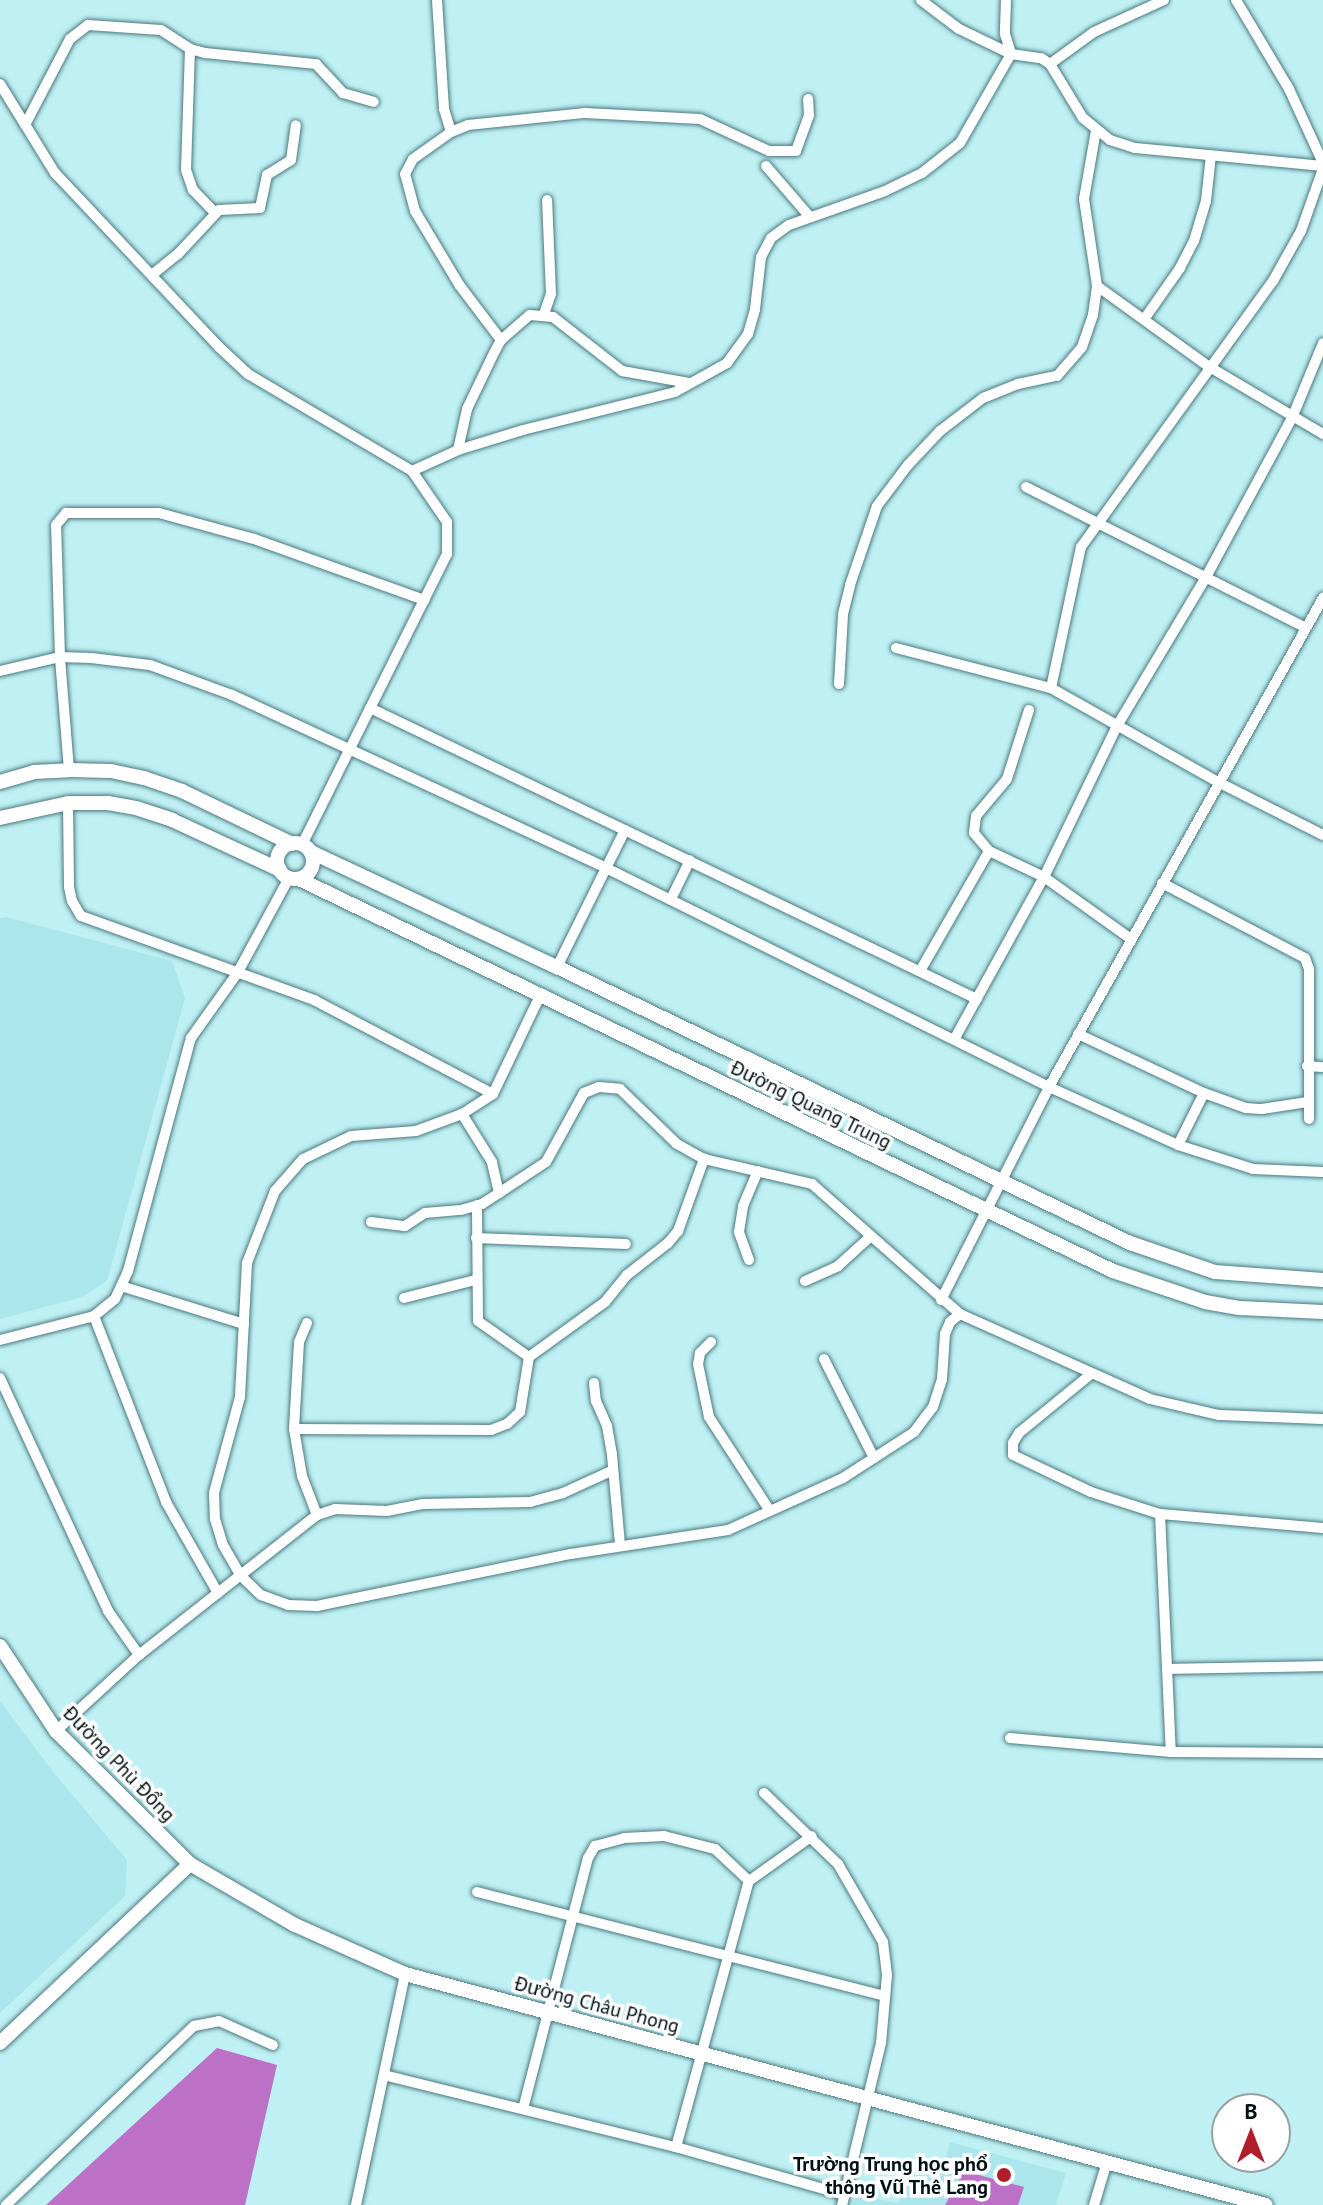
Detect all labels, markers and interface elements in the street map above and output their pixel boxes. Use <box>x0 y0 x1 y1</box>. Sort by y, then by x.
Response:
street label: Đường Quang Trung <box>726 1056 896 1154</box>
street label: Đường Phù Đổng <box>58 1701 180 1827</box>
street label: Đường Châu Phong <box>512 1971 682 2039</box>
north arrow <box>1211 2093 1291 2173</box>
text: B <box>1244 2097 1258 2125</box>
place label: Trường Trung học phổ thông Vũ Thê Lang <box>792 2152 988 2199</box>
marker: Trường Trung học phổ thông Vũ Thê Lang <box>995 2166 1013 2184</box>

